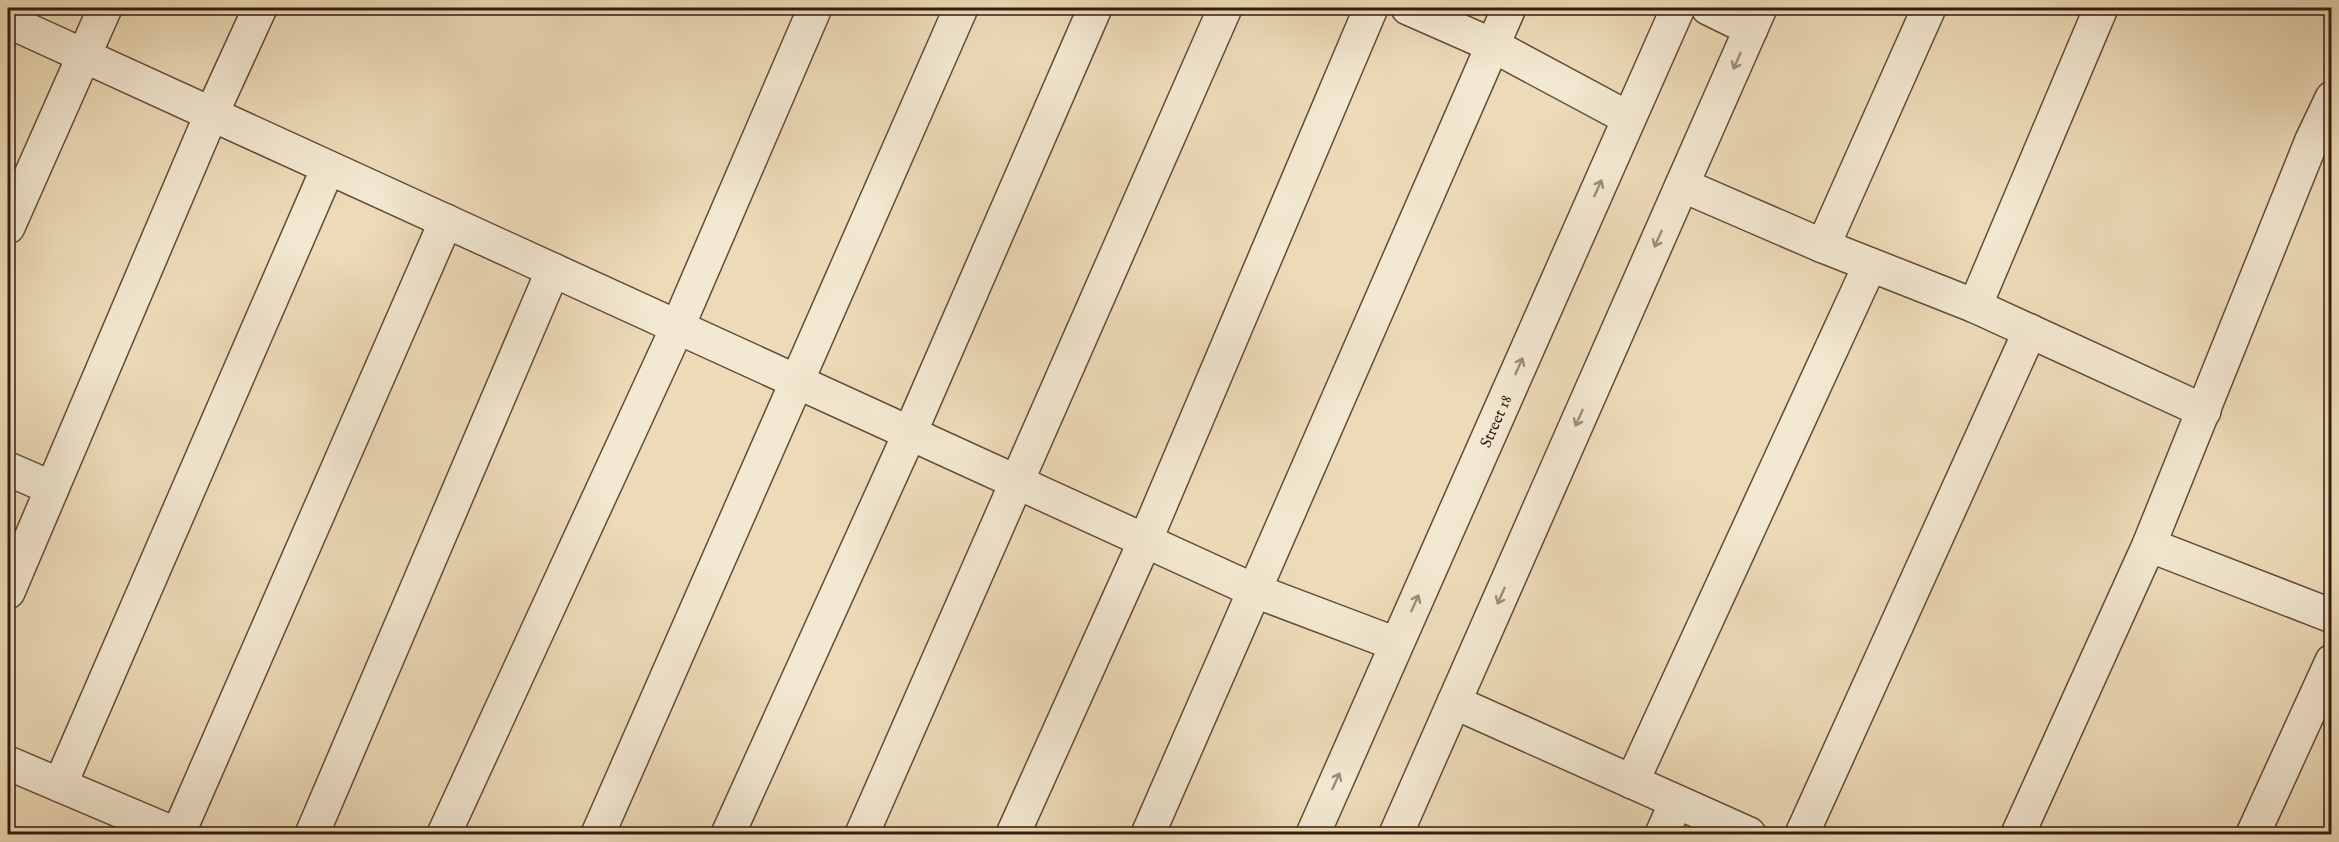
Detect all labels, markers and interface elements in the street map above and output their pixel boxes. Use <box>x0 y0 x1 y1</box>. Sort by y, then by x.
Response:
one-way arrow <box>1730 52 1741 70</box>
one-way arrow <box>1593 179 1604 197</box>
one-way arrow <box>1652 230 1663 248</box>
one-way arrow <box>1514 358 1525 376</box>
street label: Street 18 <box>1476 392 1517 451</box>
one-way arrow <box>1573 409 1584 427</box>
one-way arrow <box>1495 587 1506 605</box>
one-way arrow <box>1410 594 1421 612</box>
one-way arrow <box>1331 772 1342 791</box>

